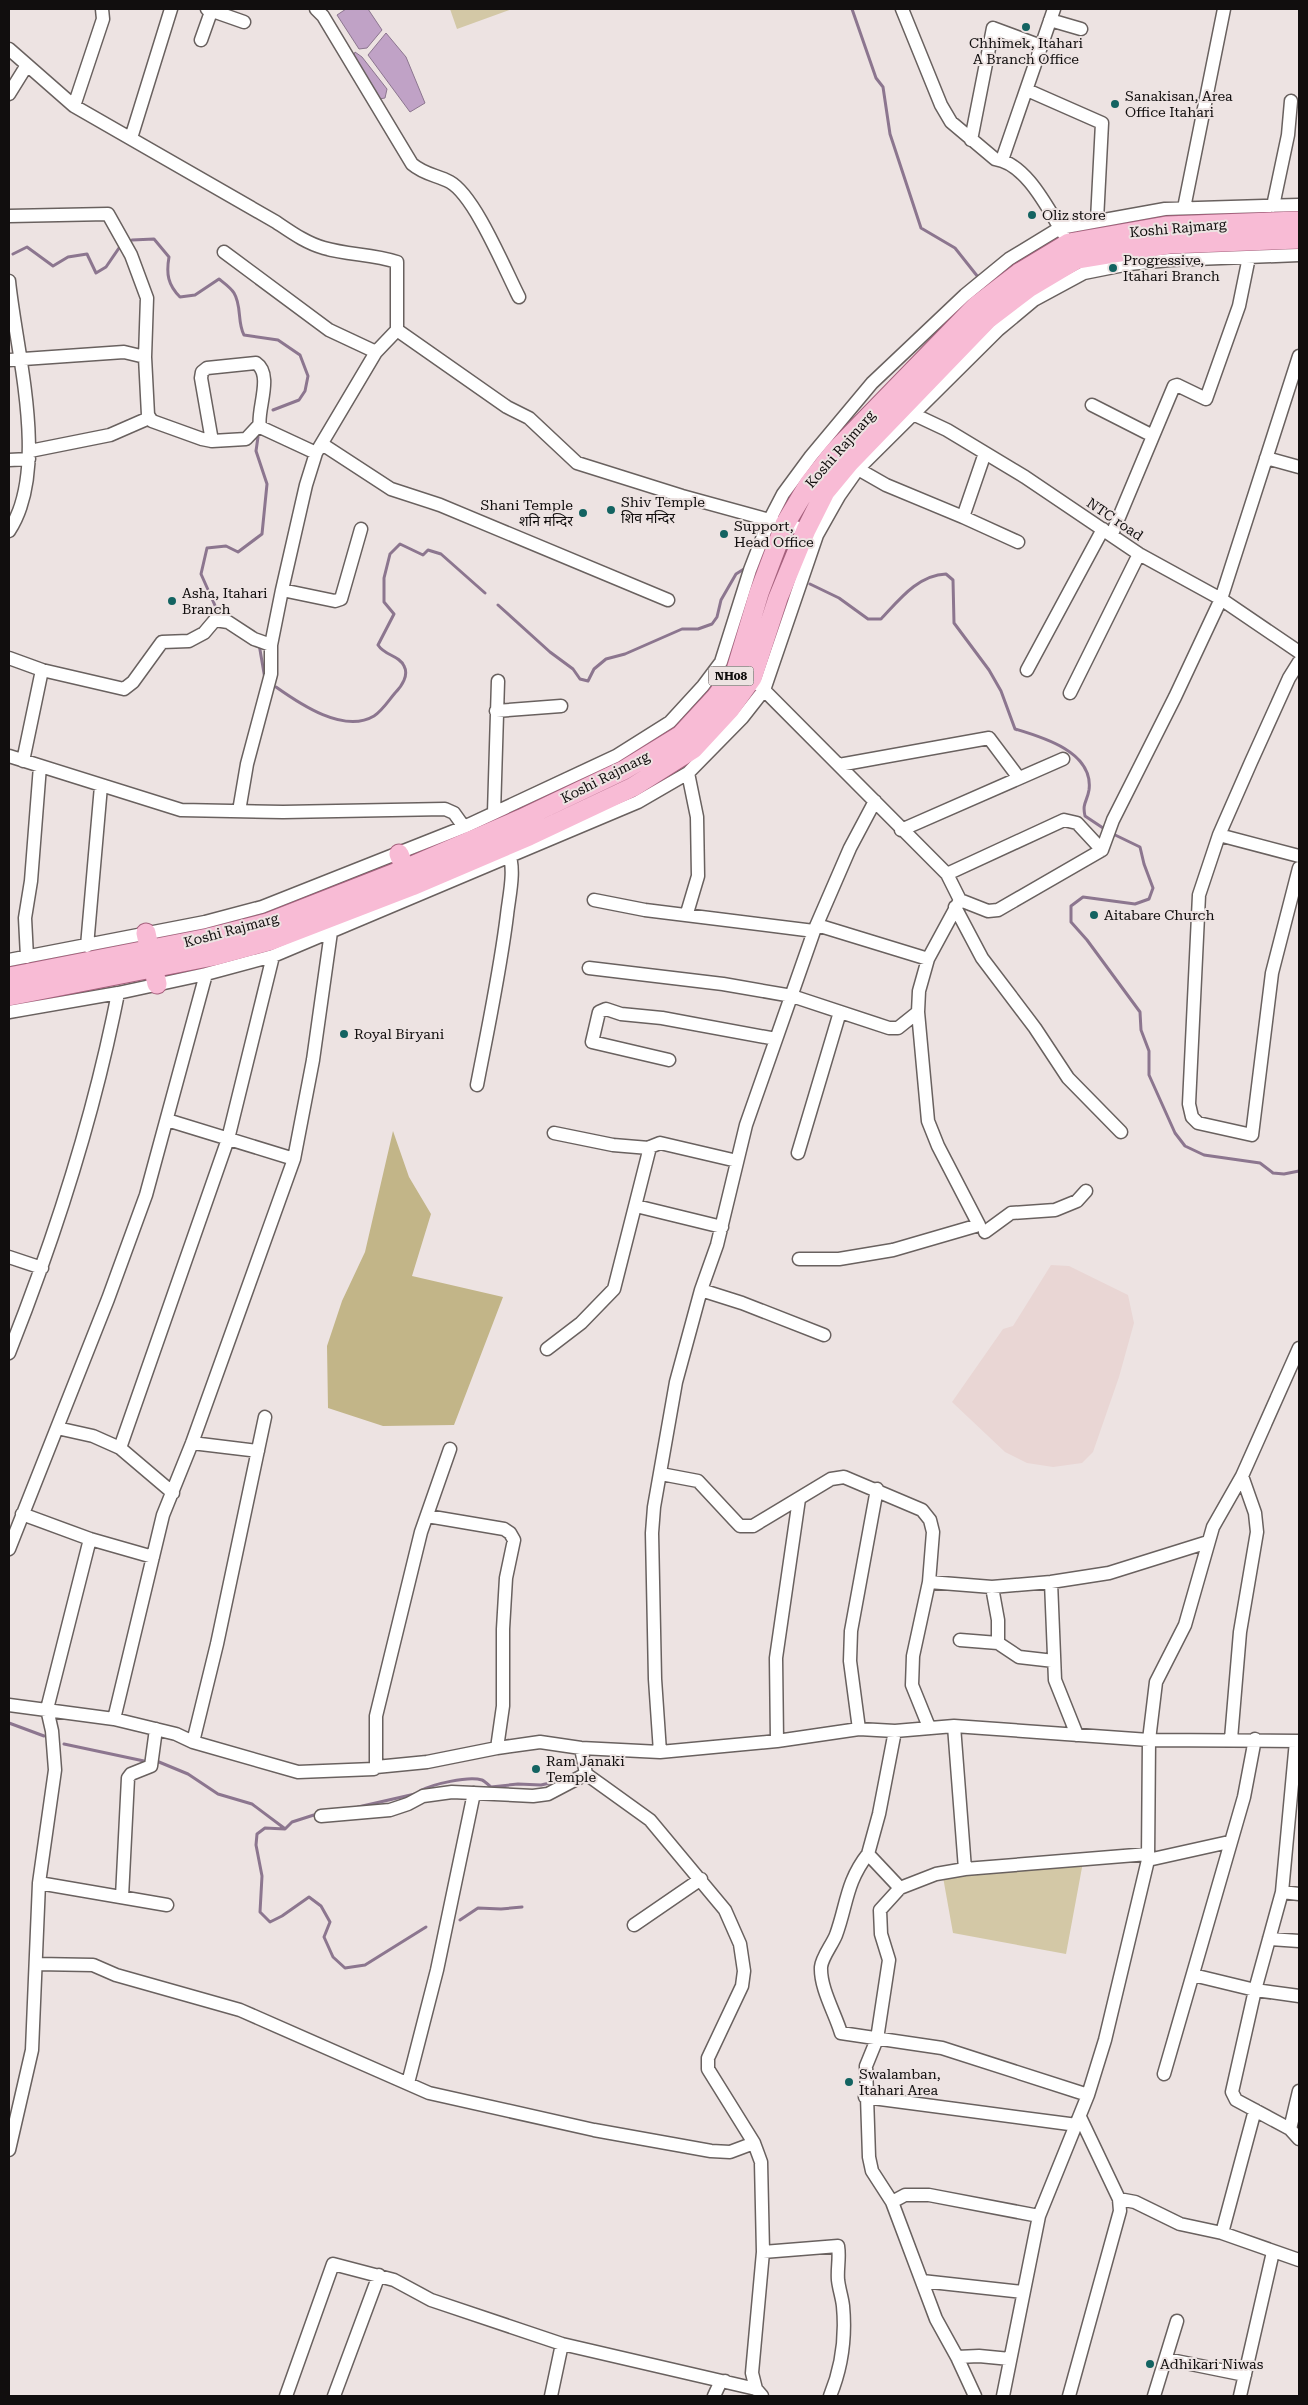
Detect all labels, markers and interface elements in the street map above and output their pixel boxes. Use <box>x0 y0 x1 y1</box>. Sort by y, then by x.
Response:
marker: Chhimek, Itahari A Branch Office <box>1020 21 1032 33</box>
place label: Chhimek, Itahari A Branch Office <box>969 35 1083 67</box>
place label: Sanakisan, Area Office Itahari <box>1125 88 1233 120</box>
marker: Sanakisan, Area Office Itahari <box>1109 98 1121 110</box>
place label: Oliz store <box>1042 207 1106 223</box>
marker: Oliz store <box>1026 209 1038 221</box>
street label: Koshi Rajmarg <box>1129 216 1227 240</box>
place label: Progressive, Itahari Branch <box>1123 252 1220 284</box>
marker: Progressive, Itahari Branch <box>1107 262 1119 274</box>
street label: Koshi Rajmarg <box>802 407 878 491</box>
place label: Shiv Temple शिव मन्दिर <box>621 494 705 526</box>
street label: NTC road <box>1084 494 1146 544</box>
place label: Shani Temple शनि मन्दिर <box>481 497 573 529</box>
marker: Shiv Temple शिव मन्दिर <box>605 504 617 516</box>
marker: Shani Temple शनि मन्दिर <box>577 507 589 519</box>
place label: Support, Head Office <box>734 518 814 550</box>
marker: Support, Head Office <box>718 528 730 540</box>
place label: Asha, Itahari Branch <box>182 585 268 617</box>
marker: Asha, Itahari Branch <box>166 595 178 607</box>
road number: NH08 <box>708 666 754 686</box>
street label: Koshi Rajmarg <box>558 748 652 806</box>
place label: Aitabare Church <box>1104 907 1214 923</box>
marker: Aitabare Church <box>1088 909 1100 921</box>
street label: Koshi Rajmarg <box>182 910 280 950</box>
place label: Royal Biryani <box>354 1026 445 1042</box>
marker: Royal Biryani <box>338 1028 350 1040</box>
place label: Ram Janaki Temple <box>546 1753 625 1785</box>
marker: Ram Janaki Temple <box>530 1763 542 1775</box>
place label: Swalamban, Itahari Area <box>859 2066 941 2098</box>
marker: Swalamban, Itahari Area <box>843 2076 855 2088</box>
place label: Adhikari Niwas <box>1160 2356 1264 2372</box>
marker: Adhikari Niwas <box>1144 2358 1156 2370</box>

